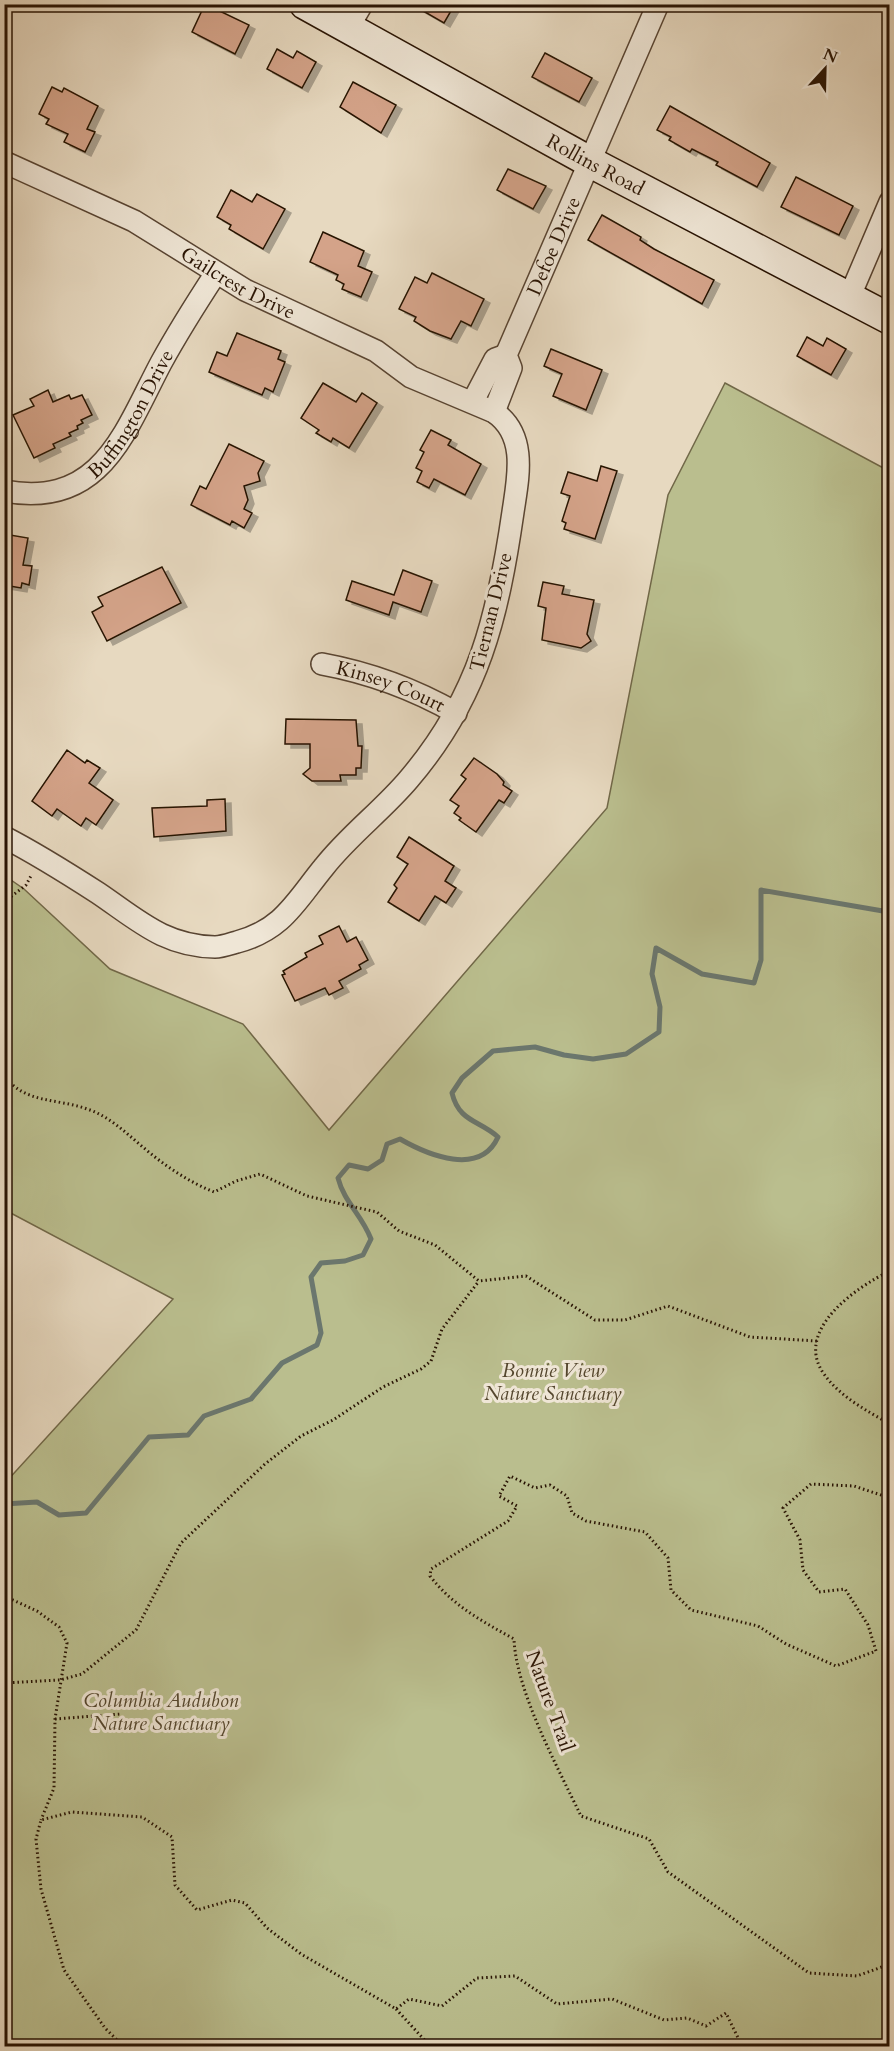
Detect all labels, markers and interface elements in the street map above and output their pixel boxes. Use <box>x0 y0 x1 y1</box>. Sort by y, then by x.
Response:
north arrow <box>795 39 855 99</box>
text: N <box>820 43 841 69</box>
street label: Rollins Road <box>542 127 650 202</box>
street label: Defoe Drive <box>520 192 587 299</box>
street label: Gailcrest Drive <box>176 240 300 325</box>
street label: Buffington Drive <box>81 344 180 484</box>
street label: Tiernan Drive <box>463 550 519 674</box>
street label: Kinsey Court <box>334 654 450 718</box>
park label: Bonnie View Nature Sanctuary <box>484 1357 622 1407</box>
street label: Nature Trail <box>519 1647 581 1755</box>
park label: Columbia Audubon Nature Sanctuary <box>83 1687 239 1737</box>

